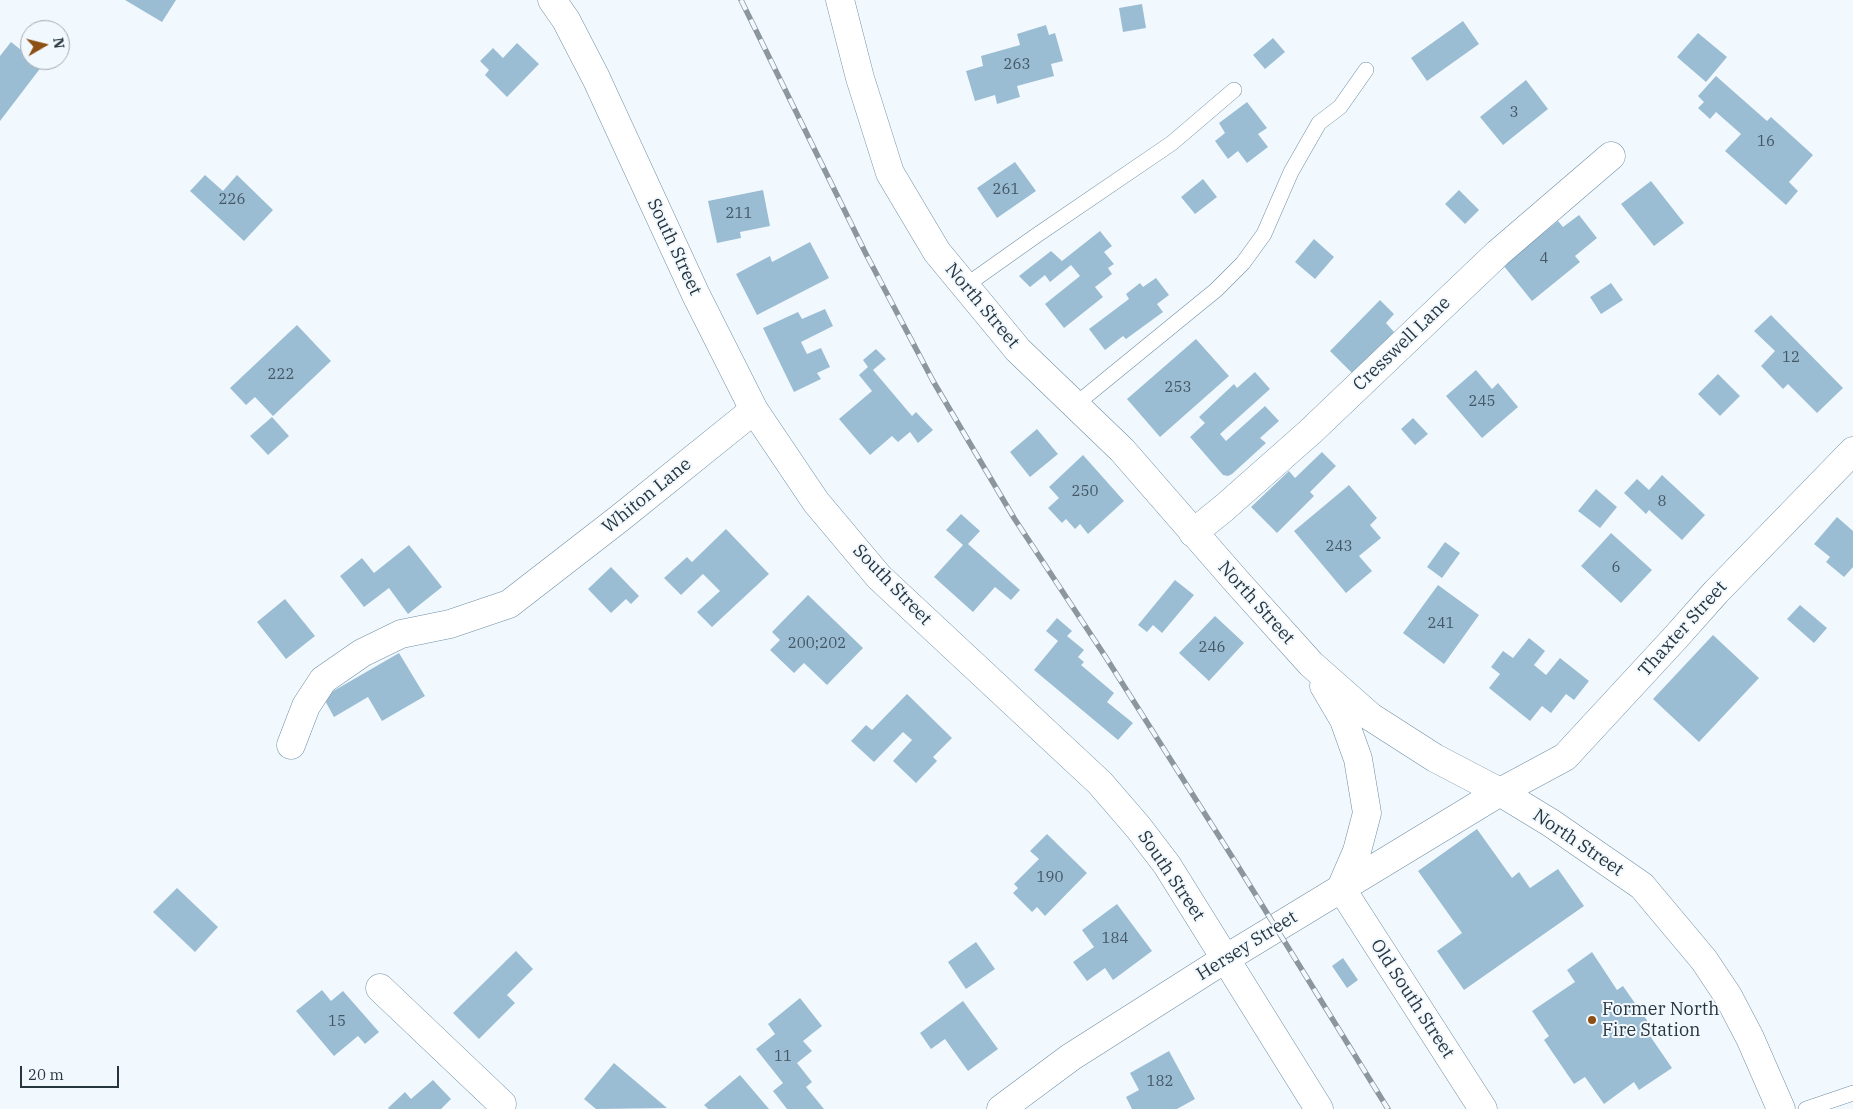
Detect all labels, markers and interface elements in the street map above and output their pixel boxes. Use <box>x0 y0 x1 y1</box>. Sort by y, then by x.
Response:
north arrow <box>20 20 70 70</box>
text: N <box>49 36 69 50</box>
house number: 263 <box>1004 56 1030 74</box>
house number: 3 <box>1510 104 1518 122</box>
house number: 16 <box>1757 133 1775 151</box>
house number: 261 <box>993 181 1019 199</box>
house number: 226 <box>219 191 245 209</box>
street label: South Street <box>642 195 706 299</box>
house number: 211 <box>726 205 752 223</box>
house number: 4 <box>1540 250 1548 268</box>
street label: North Street <box>940 259 1024 353</box>
street label: Cresswell Lane <box>1349 292 1455 396</box>
house number: 12 <box>1782 349 1800 367</box>
house number: 222 <box>268 366 294 384</box>
house number: 253 <box>1165 379 1191 397</box>
house number: 245 <box>1469 393 1495 411</box>
street label: Whiton Lane <box>598 454 696 538</box>
house number: 250 <box>1072 483 1098 501</box>
house number: 8 <box>1658 493 1666 511</box>
house number: 243 <box>1326 538 1352 556</box>
street label: South Street <box>848 540 936 630</box>
street label: North Street <box>1213 557 1299 649</box>
house number: 6 <box>1612 559 1620 577</box>
street label: Thaxter Street <box>1634 577 1732 681</box>
house number: 241 <box>1428 615 1454 633</box>
house number: 200;202 <box>788 635 846 653</box>
house number: 246 <box>1199 639 1225 657</box>
street label: North Street <box>1529 805 1627 881</box>
street label: South Street <box>1133 827 1209 925</box>
house number: 190 <box>1037 869 1063 887</box>
street label: Hersey Street <box>1193 907 1301 985</box>
house number: 184 <box>1102 930 1128 948</box>
street label: Old South Street <box>1365 935 1459 1063</box>
place label: Former North Fire Station <box>1602 999 1719 1042</box>
house number: 15 <box>328 1013 346 1031</box>
marker: Former North Fire Station <box>1586 1014 1598 1026</box>
house number: 11 <box>774 1048 792 1066</box>
scale bar <box>22 1056 121 1088</box>
text: 20 m <box>28 1065 64 1084</box>
house number: 182 <box>1147 1073 1173 1091</box>

